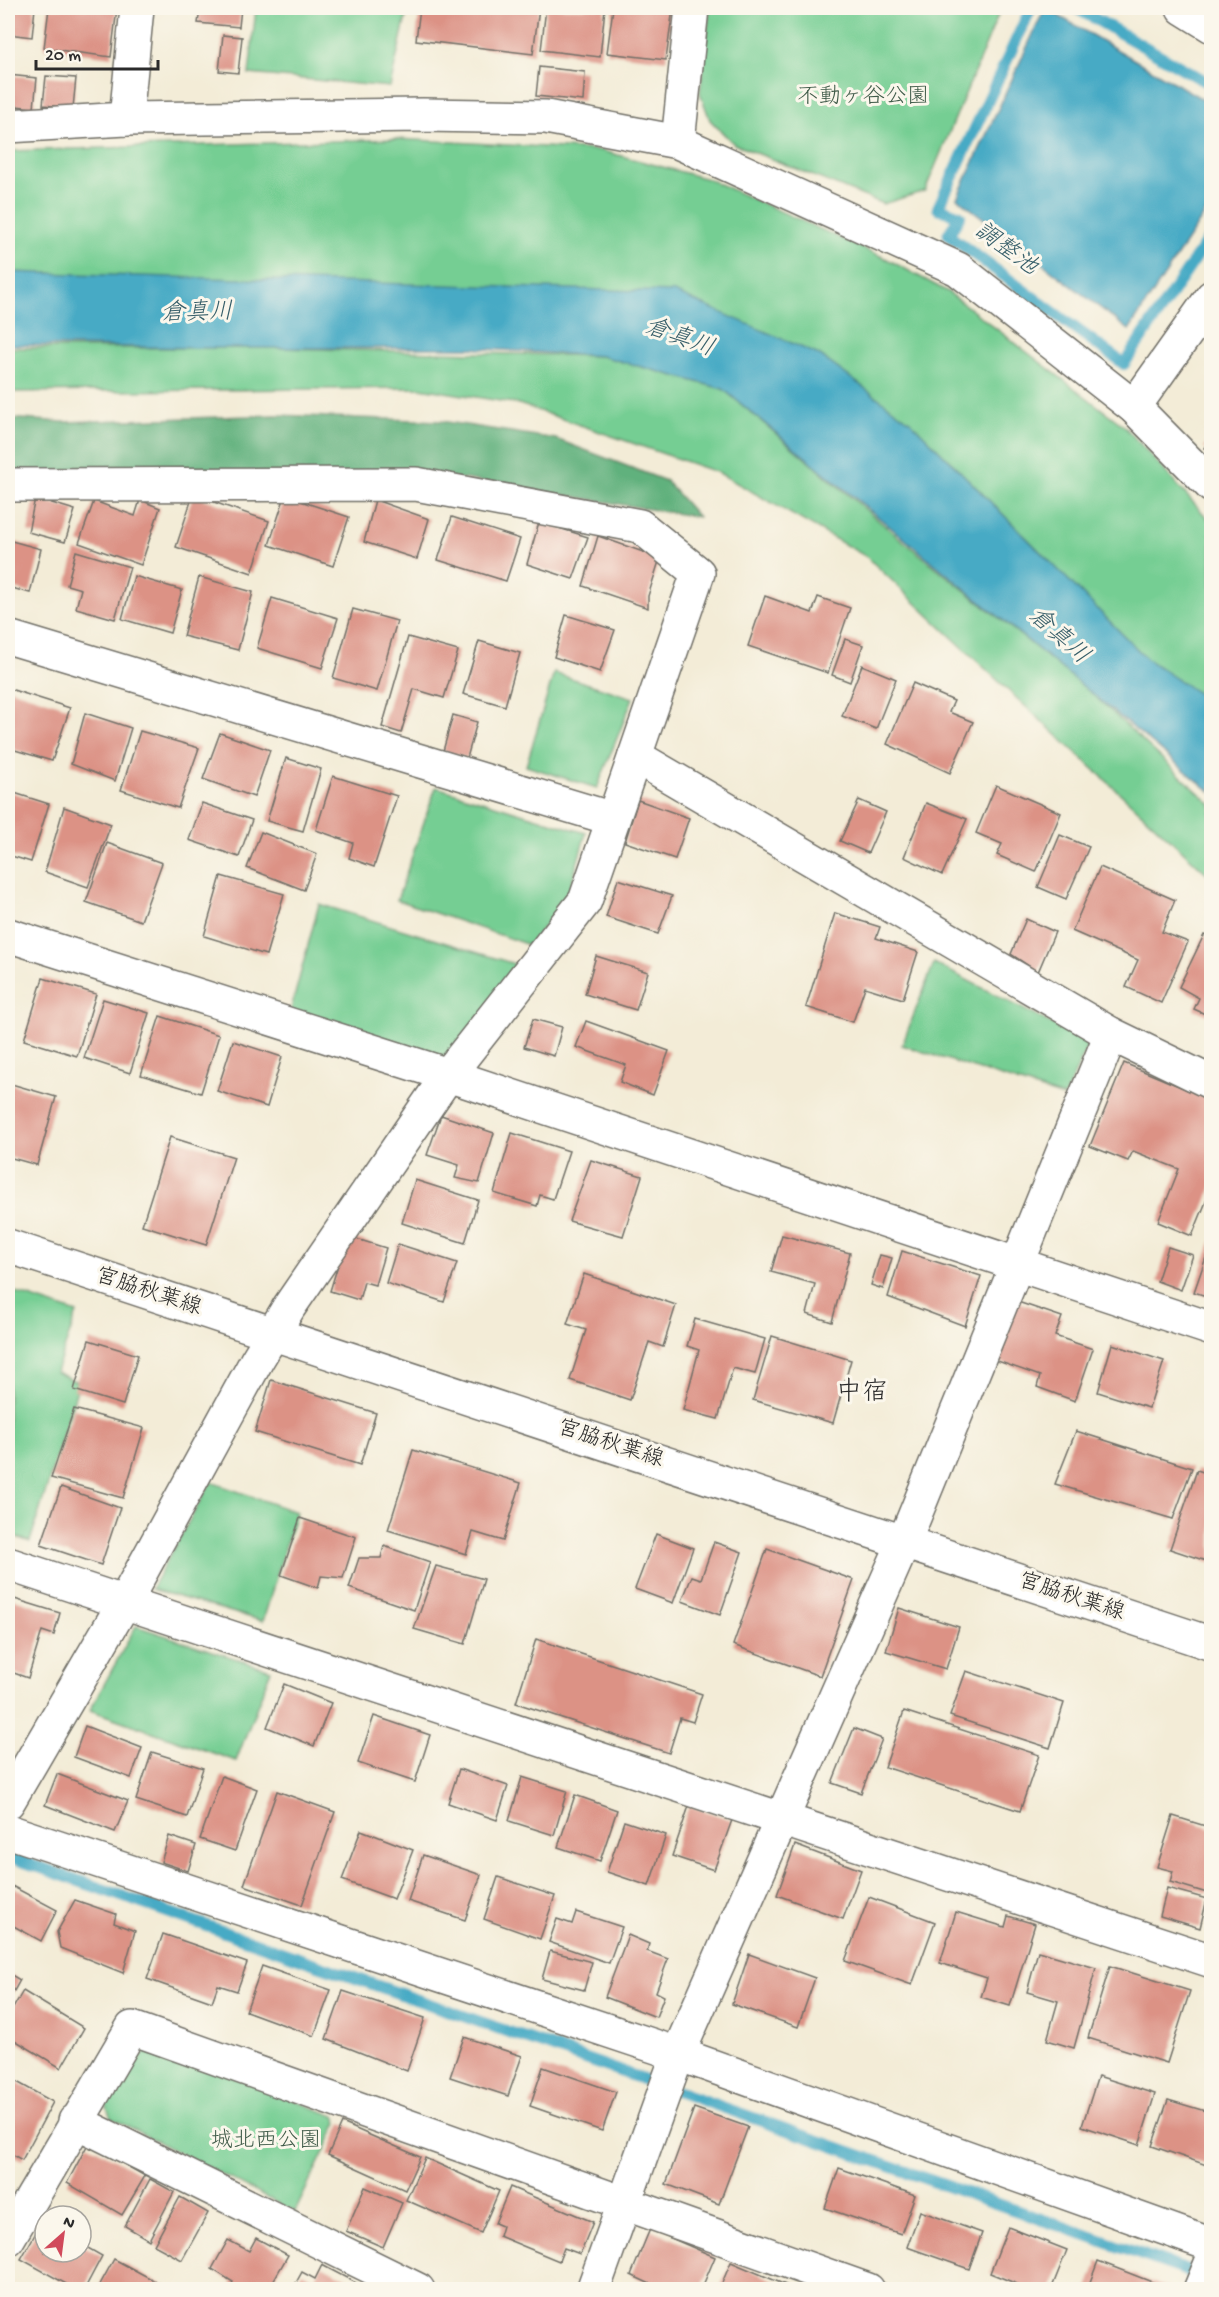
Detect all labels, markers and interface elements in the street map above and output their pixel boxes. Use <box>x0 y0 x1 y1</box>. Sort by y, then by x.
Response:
scale bar <box>36 33 158 71</box>
text: 20 m <box>45 46 81 67</box>
park label: 不動ヶ谷公園 <box>797 84 929 111</box>
water label: 調整池 <box>967 216 1044 283</box>
water label: 倉真川 <box>161 298 233 329</box>
water label: 倉真川 <box>640 312 718 365</box>
water label: 倉真川 <box>1022 601 1095 672</box>
street label: 宮脇秋葉線 <box>92 1263 205 1322</box>
district label: 中宿 <box>836 1377 888 1410</box>
street label: 宮脇秋葉線 <box>554 1415 667 1474</box>
street label: 宮脇秋葉線 <box>1015 1568 1128 1627</box>
park label: 城北西公園 <box>211 2128 321 2155</box>
north arrow <box>33 2204 93 2264</box>
text: N <box>59 2213 78 2235</box>

